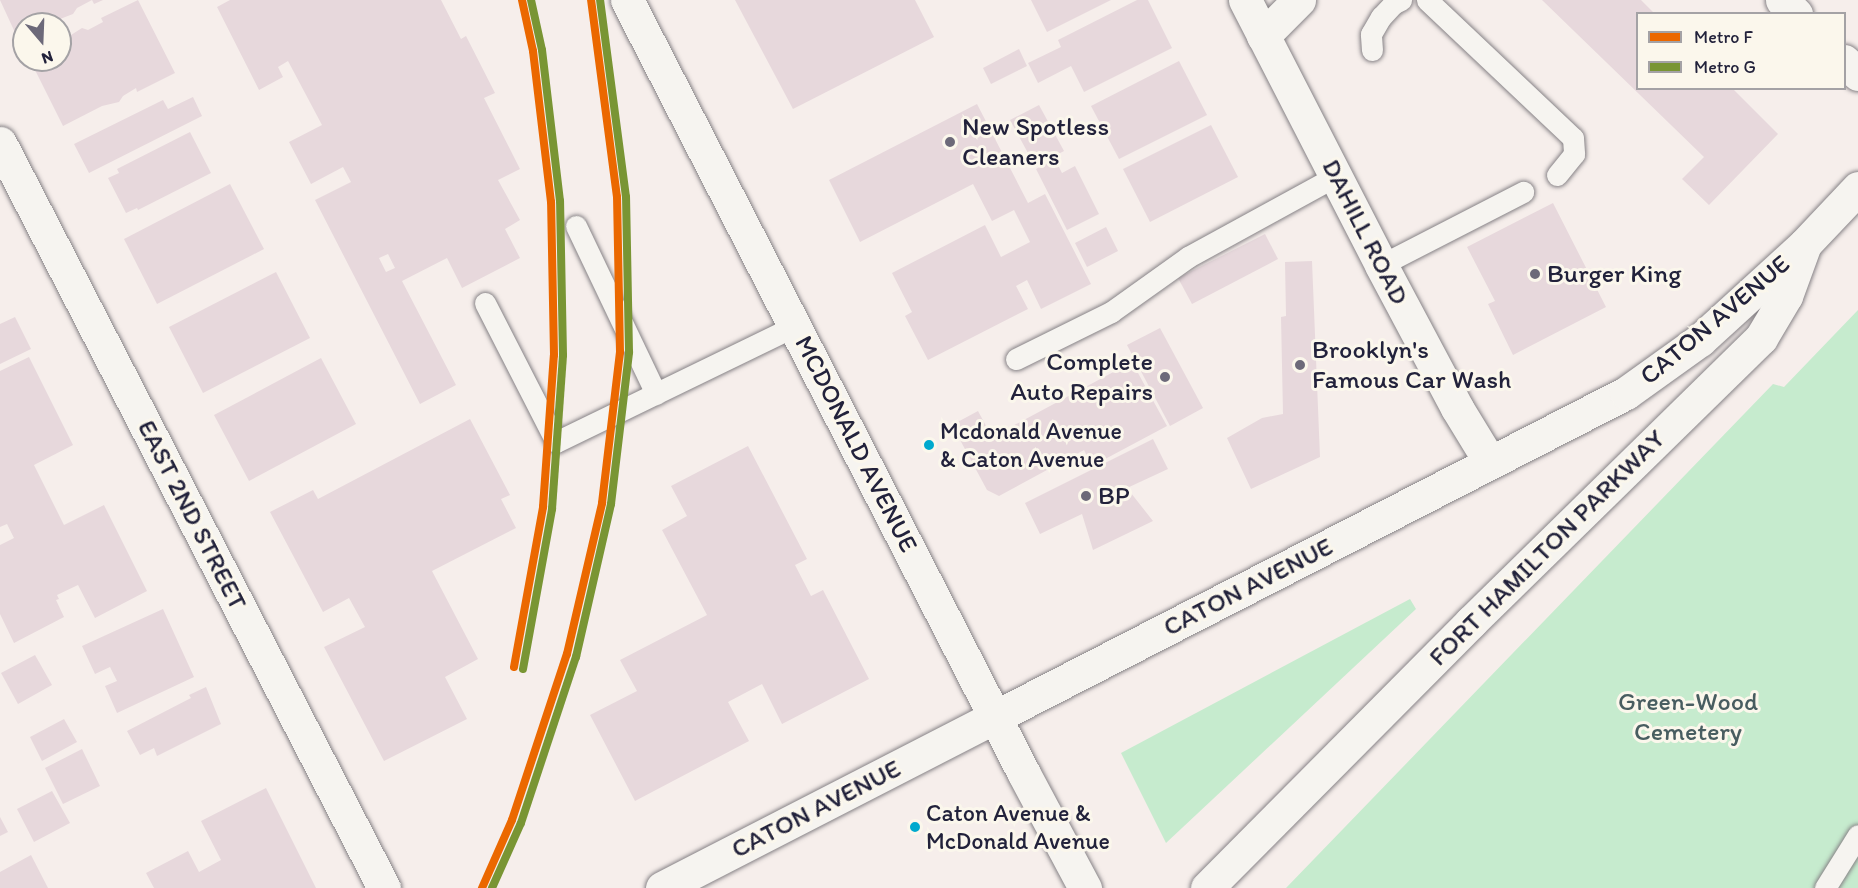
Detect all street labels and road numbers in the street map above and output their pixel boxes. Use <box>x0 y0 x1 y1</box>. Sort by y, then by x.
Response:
street label: DAHILL ROAD <box>1315 154 1415 310</box>
street label: CATON AVENUE <box>1634 249 1796 391</box>
street label: MCDONALD AVENUE <box>788 331 924 557</box>
street label: EAST 2ND STREET <box>131 415 253 615</box>
street label: FORT HAMILTON PARKWAY <box>1424 425 1670 671</box>
street label: CATON AVENUE <box>1159 531 1337 643</box>
street label: CATON AVENUE <box>727 753 905 865</box>

